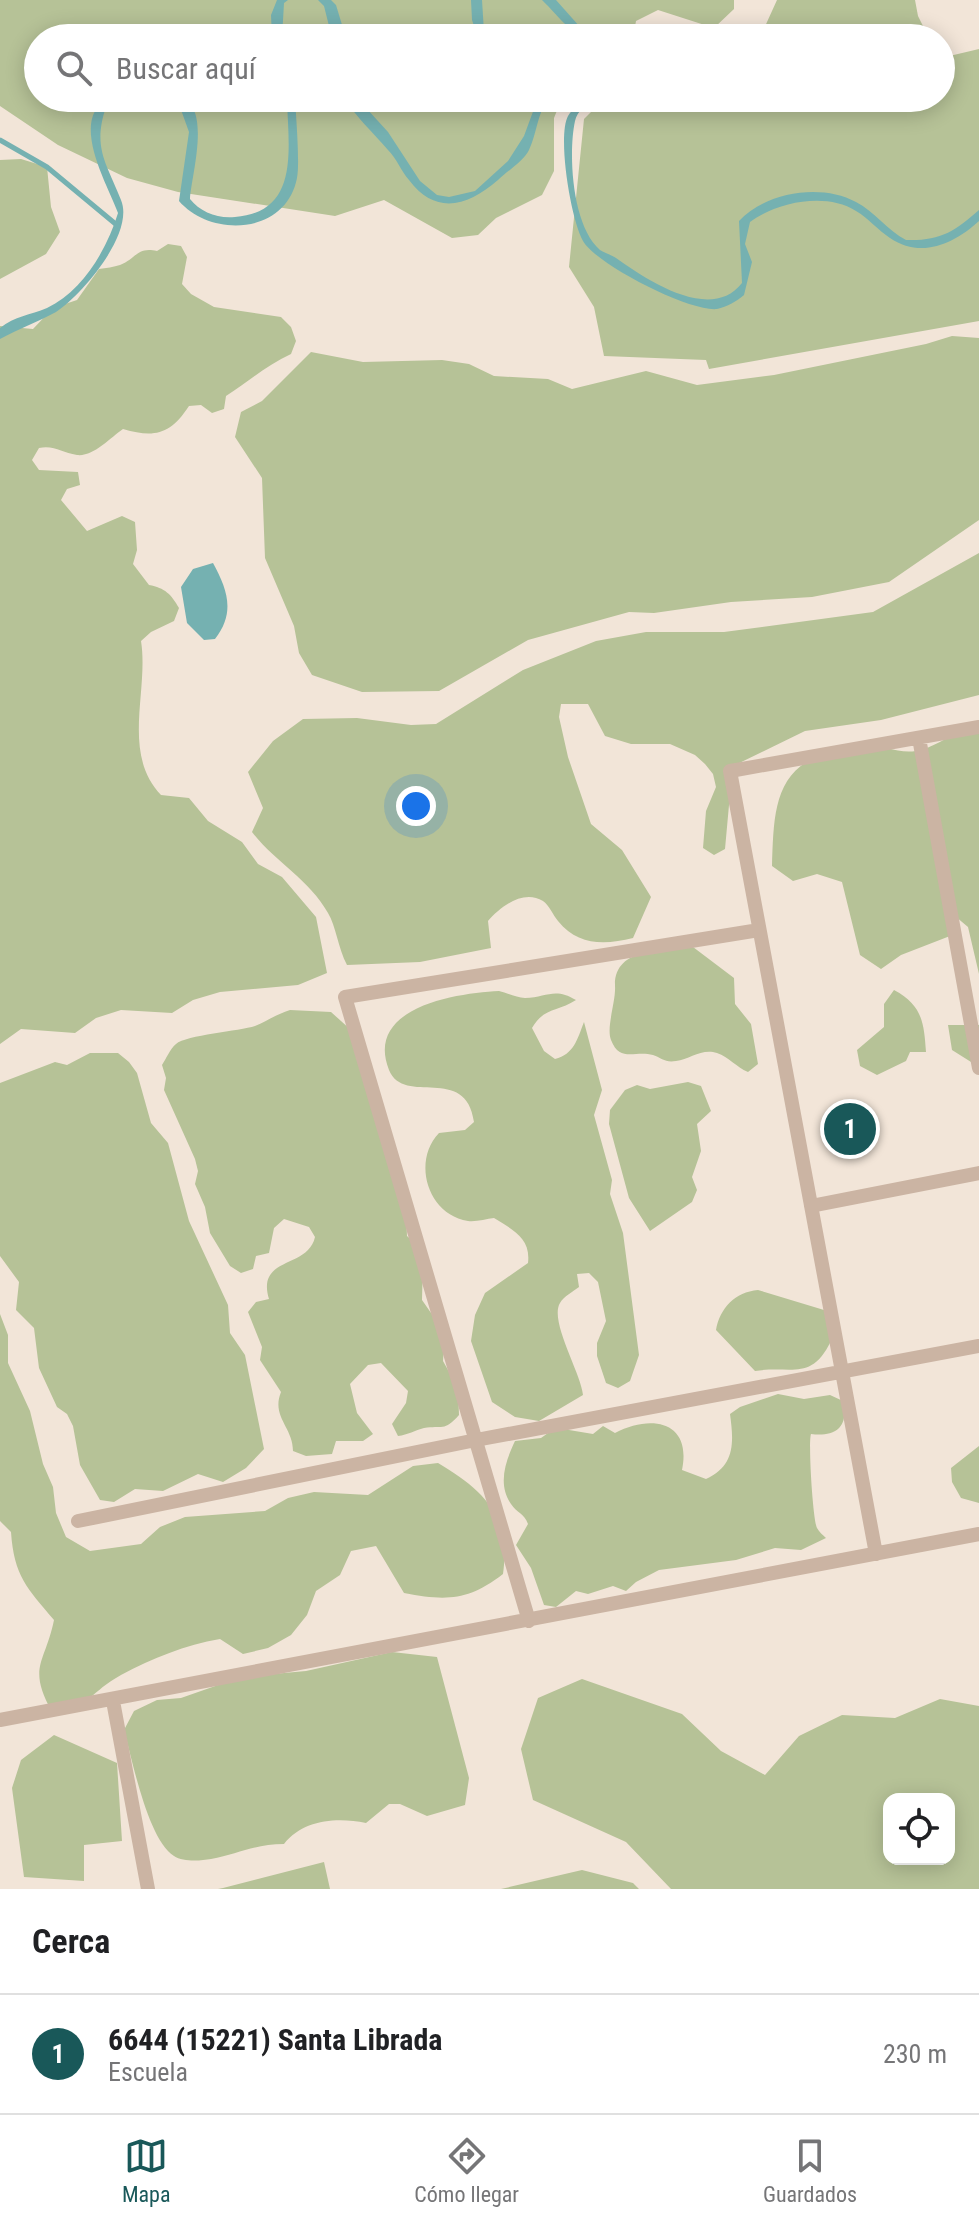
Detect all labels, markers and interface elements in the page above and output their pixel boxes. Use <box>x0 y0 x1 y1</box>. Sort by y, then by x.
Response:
search box <box>24 24 955 112</box>
icon: search <box>52 46 96 90</box>
text: Buscar aquí <box>116 51 256 86</box>
your location <box>396 786 436 826</box>
pin: 1 <box>824 1099 876 1159</box>
map controls <box>883 1793 955 1865</box>
button: locate <box>883 1793 955 1865</box>
text: Cerca <box>32 1921 110 1961</box>
text: 6644 (15221) Santa Librada <box>108 2022 442 2057</box>
text: 1 <box>51 2039 65 2069</box>
text: 230 m <box>883 2039 947 2069</box>
text: Escuela <box>108 2057 188 2087</box>
tab: Mapa <box>122 2134 170 2207</box>
tab: Cómo llegar <box>414 2134 519 2207</box>
tab: Guardados <box>763 2134 857 2207</box>

